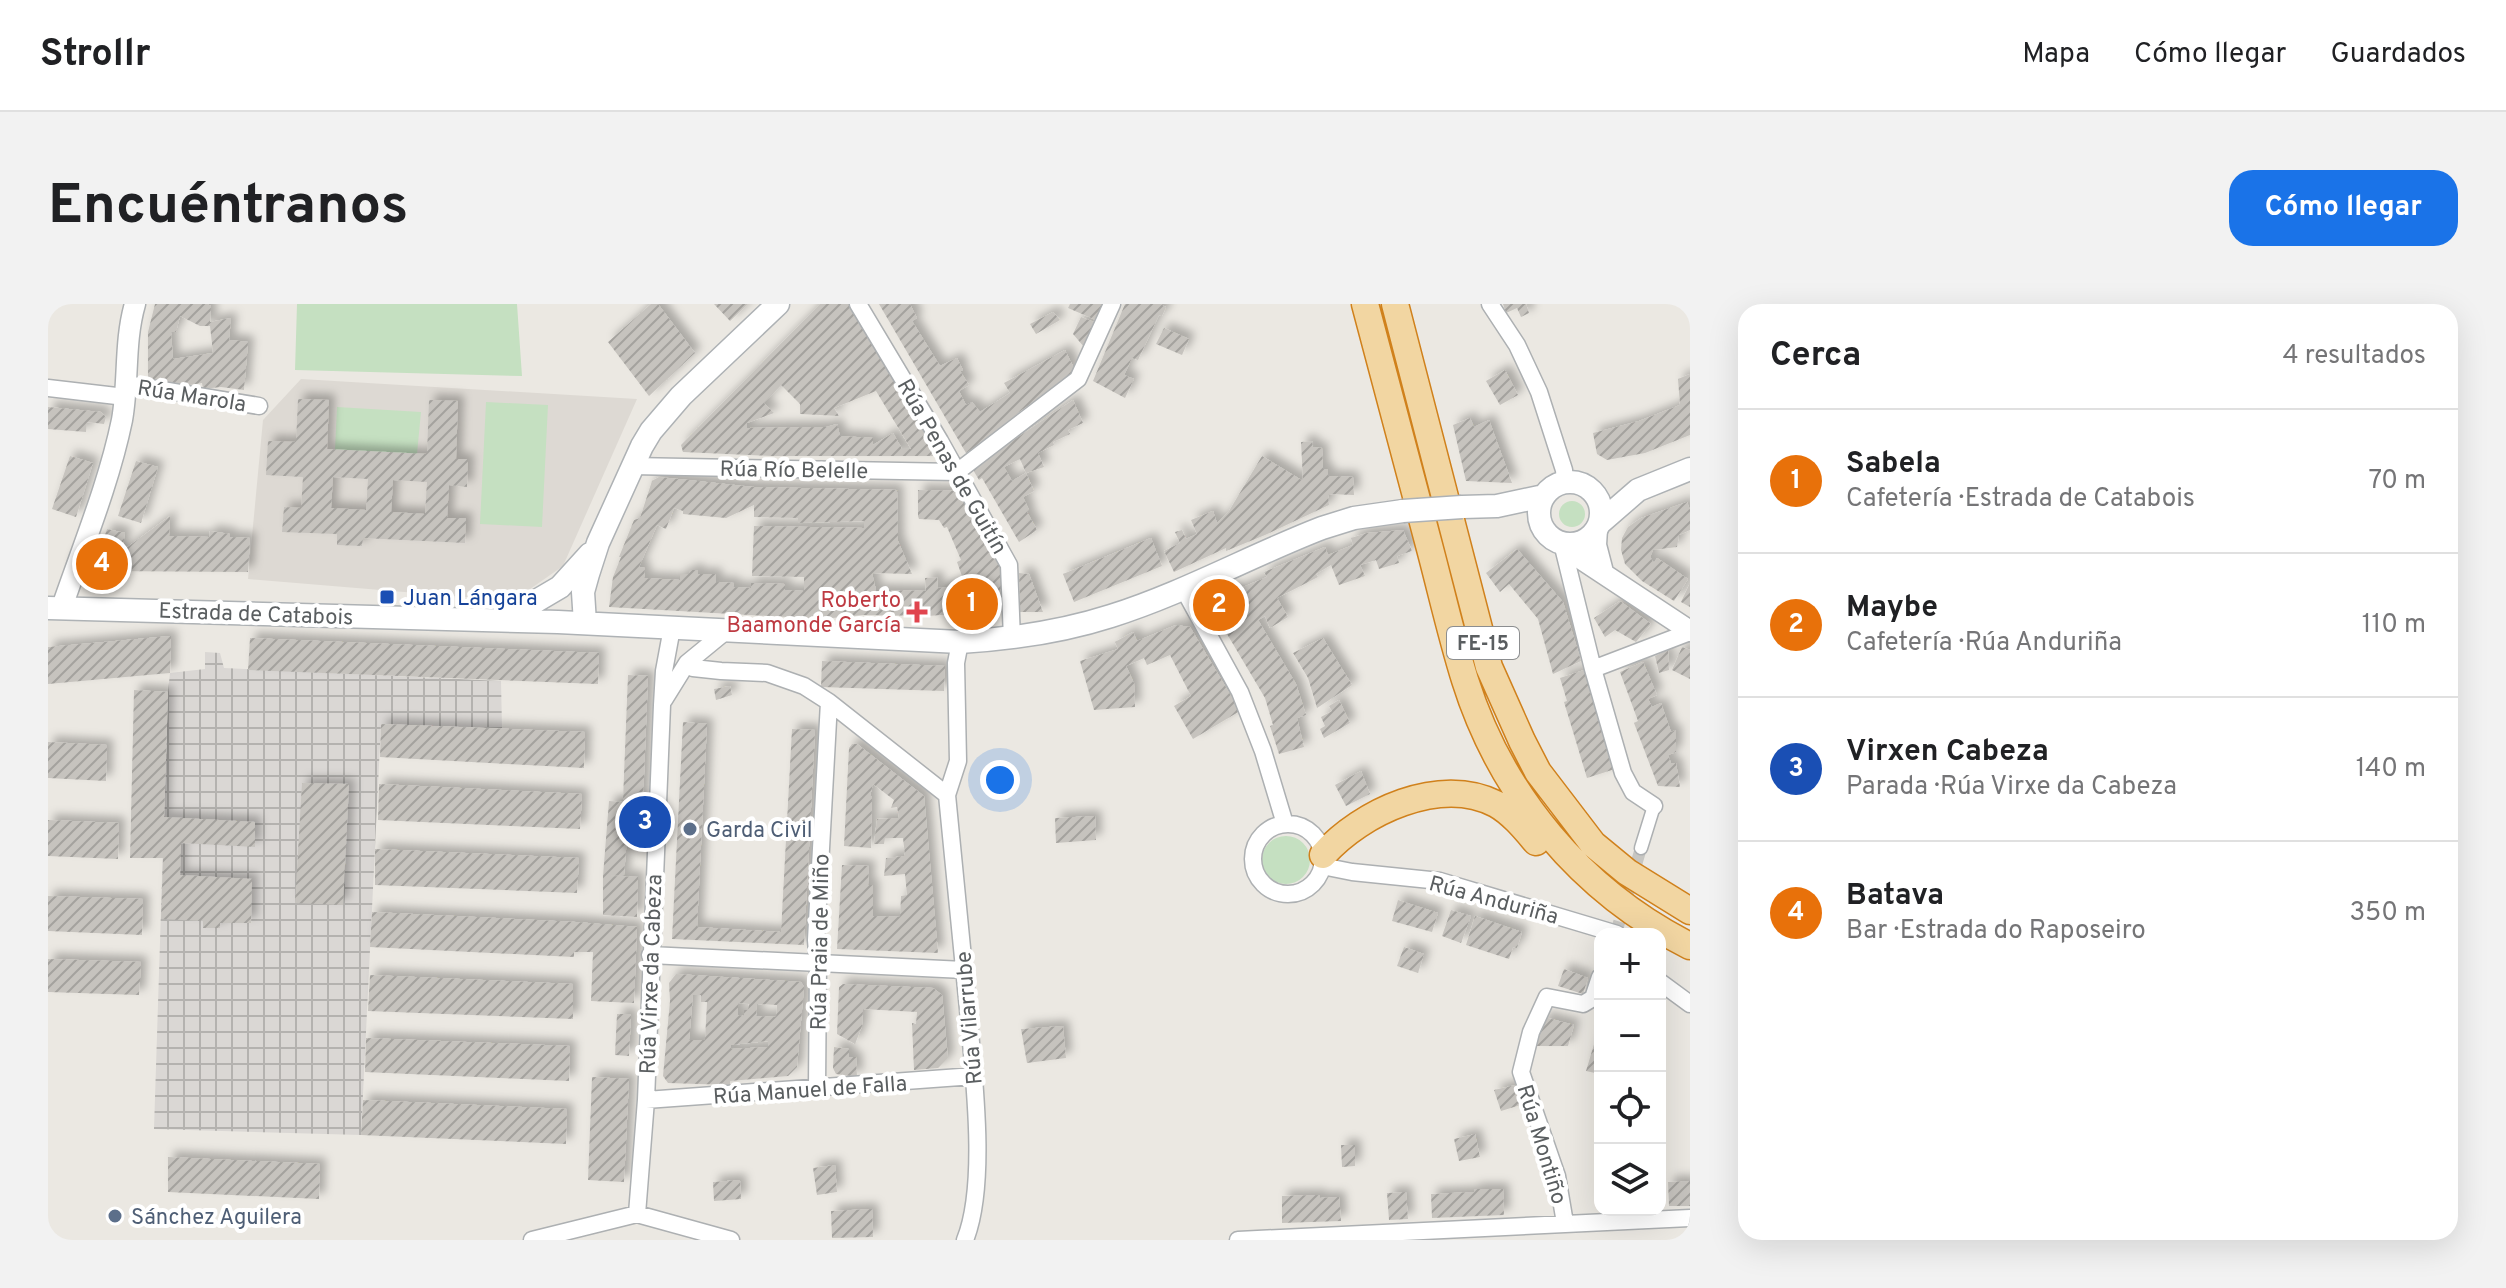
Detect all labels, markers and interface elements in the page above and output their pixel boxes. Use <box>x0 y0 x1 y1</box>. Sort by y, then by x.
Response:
text: Strollr <box>40 31 151 80</box>
text: Mapa <box>2022 37 2090 73</box>
text: Cómo llegar <box>2134 37 2286 73</box>
text: Guardados <box>2330 37 2466 73</box>
button: Cómo llegar <box>2229 170 2458 246</box>
text: Encuéntranos <box>48 173 408 243</box>
text: Cerca <box>1770 335 1861 378</box>
text: 4 resultados <box>2282 340 2426 373</box>
street label: Rúa Penas de Guitín <box>890 375 1012 560</box>
street label: Rúa Marola <box>135 376 248 419</box>
text: Sabela <box>1846 446 1941 483</box>
street label: Rúa Río Belelle <box>719 457 868 486</box>
text: 1 <box>1791 465 1801 498</box>
text: 70 m <box>2368 465 2426 498</box>
text: Cafetería · Estrada de Catabois <box>1846 483 2195 516</box>
pin: 4 <box>76 534 128 594</box>
pin: 1 <box>946 574 998 634</box>
pin: 2 <box>1193 575 1245 635</box>
place label: Juan Lángara <box>403 586 538 613</box>
marker: Juan Lángara <box>378 588 396 606</box>
place label: Roberto Baamonde García <box>726 588 901 640</box>
text: Maybe <box>1846 590 1938 627</box>
street label: Estrada de Catabois <box>158 599 354 632</box>
marker: Roberto Baamonde García <box>908 603 926 621</box>
text: 2 <box>1788 609 1804 642</box>
text: 110 m <box>2362 609 2426 642</box>
road number: FE-15 <box>1447 627 1519 659</box>
text: Cafetería · Rúa Anduriña <box>1846 627 2122 660</box>
text: Virxen Cabeza <box>1846 734 2049 771</box>
text: 3 <box>1788 753 1804 786</box>
text: 140 m <box>2356 753 2426 786</box>
your location <box>980 760 1020 800</box>
text: Parada · Rúa Virxe da Cabeza <box>1846 771 2177 804</box>
pin: 3 <box>619 792 671 852</box>
place label: Garda Civil <box>706 818 813 845</box>
marker: Garda Civil <box>681 820 699 838</box>
street label: Rúa Praia de Miño <box>806 854 837 1031</box>
street label: Rúa Anduriña <box>1426 871 1561 932</box>
street label: Rúa Virxe da Cabeza <box>636 873 669 1075</box>
text: Batava <box>1846 878 1944 915</box>
text: 4 <box>1788 897 1804 930</box>
text: 350 m <box>2349 897 2426 930</box>
text: Bar · Estrada do Raposeiro <box>1846 915 2146 948</box>
map controls <box>1594 928 1666 1216</box>
button: + <box>1594 928 1666 1000</box>
street label: Rúa Vilarrube <box>951 950 990 1086</box>
button: − <box>1594 1000 1666 1072</box>
street label: Rúa Manuel de Falla <box>712 1071 908 1112</box>
button: locate <box>1594 1072 1666 1144</box>
street label: Rúa Montiño <box>1510 1082 1572 1208</box>
button: layers <box>1594 1144 1666 1216</box>
place label: Sánchez Aguilera <box>131 1205 302 1232</box>
marker: Sánchez Aguilera <box>106 1207 124 1225</box>

